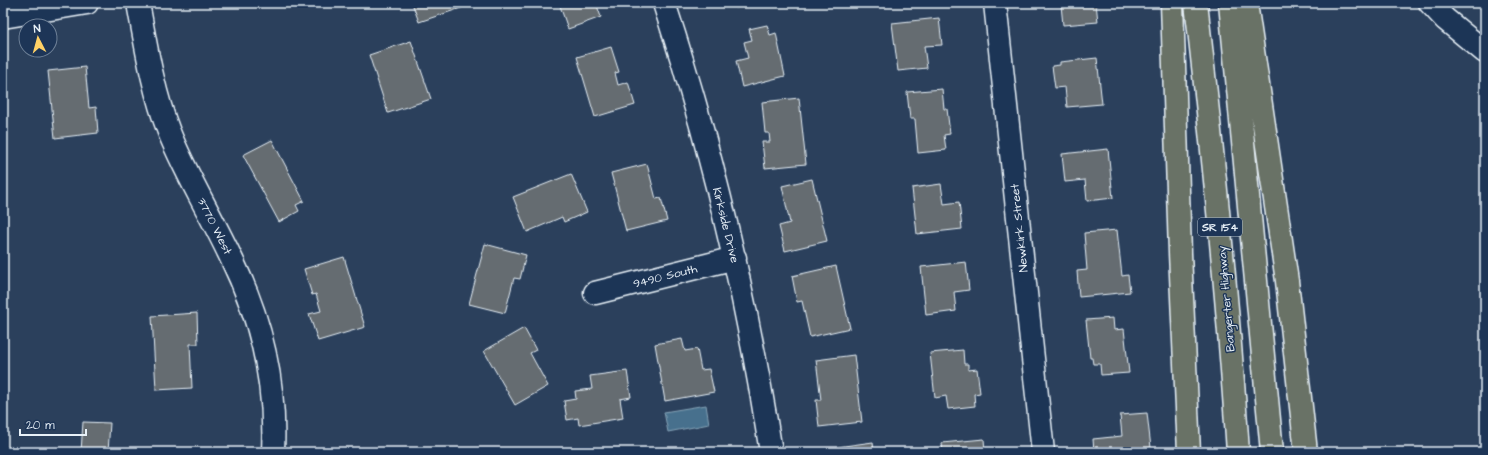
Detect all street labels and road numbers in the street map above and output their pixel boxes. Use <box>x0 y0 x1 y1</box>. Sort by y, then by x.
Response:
street label: Newkirk Street <box>1006 183 1033 273</box>
street label: Kirkside Drive <box>708 186 743 265</box>
street label: 3770 West <box>193 195 236 258</box>
road number: SR 154 <box>1198 218 1242 236</box>
street label: Bangerter Highway <box>1213 245 1241 353</box>
street label: 9490 South <box>631 260 699 293</box>

